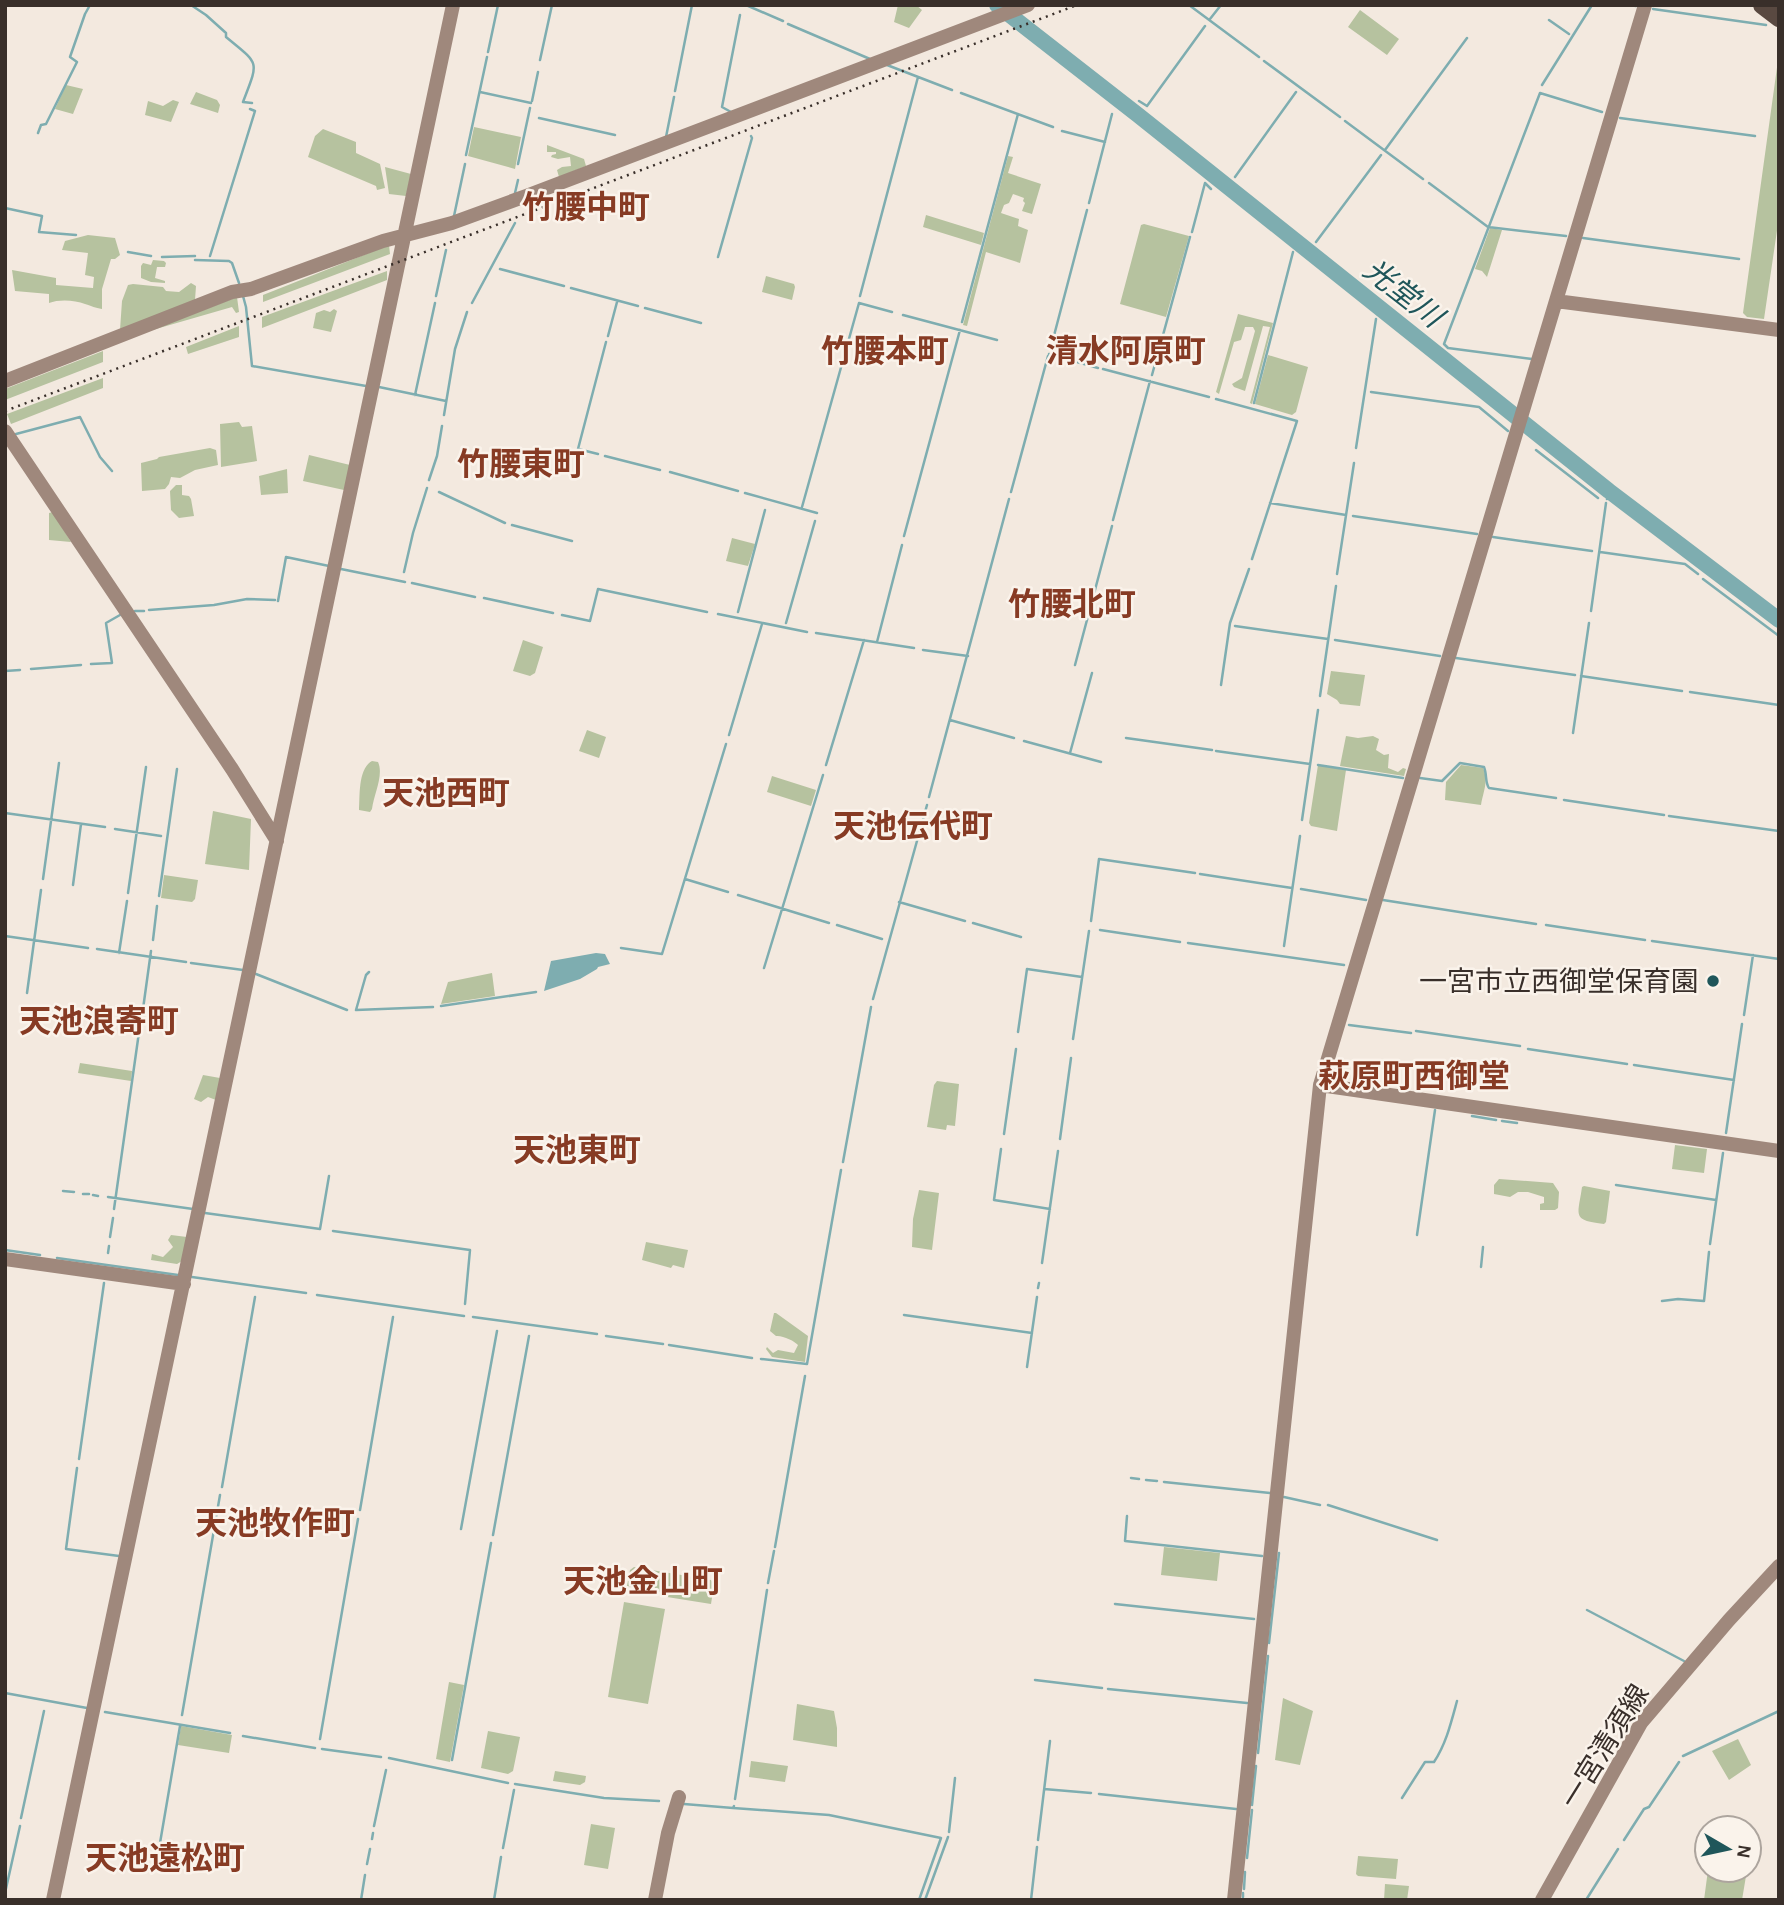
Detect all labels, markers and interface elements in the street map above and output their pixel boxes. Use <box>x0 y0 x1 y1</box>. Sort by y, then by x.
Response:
district label: 竹腰中町 <box>522 190 650 224</box>
water label: 光堂川 <box>1358 253 1451 335</box>
district label: 竹腰本町 <box>821 334 949 368</box>
district label: 清水阿原町 <box>1046 334 1206 368</box>
district label: 竹腰東町 <box>457 447 585 481</box>
district label: 竹腰北町 <box>1008 587 1136 621</box>
district label: 天池西町 <box>382 776 510 810</box>
district label: 天池伝代町 <box>833 809 993 843</box>
place label: 一宮市立西御堂保育園 <box>1419 967 1699 997</box>
marker: 一宮市立西御堂保育園 <box>1705 973 1721 989</box>
district label: 天池浪寄町 <box>19 1004 179 1038</box>
district label: 萩原町西御堂 <box>1318 1059 1510 1093</box>
district label: 天池東町 <box>513 1133 641 1167</box>
district label: 天池牧作町 <box>195 1506 355 1540</box>
district label: 天池金山町 <box>563 1564 723 1598</box>
street label: 一宮清須線 <box>1555 1679 1655 1814</box>
north arrow <box>1693 1814 1763 1884</box>
district label: 天池遠松町 <box>85 1841 245 1875</box>
text: N <box>1733 1843 1754 1859</box>

